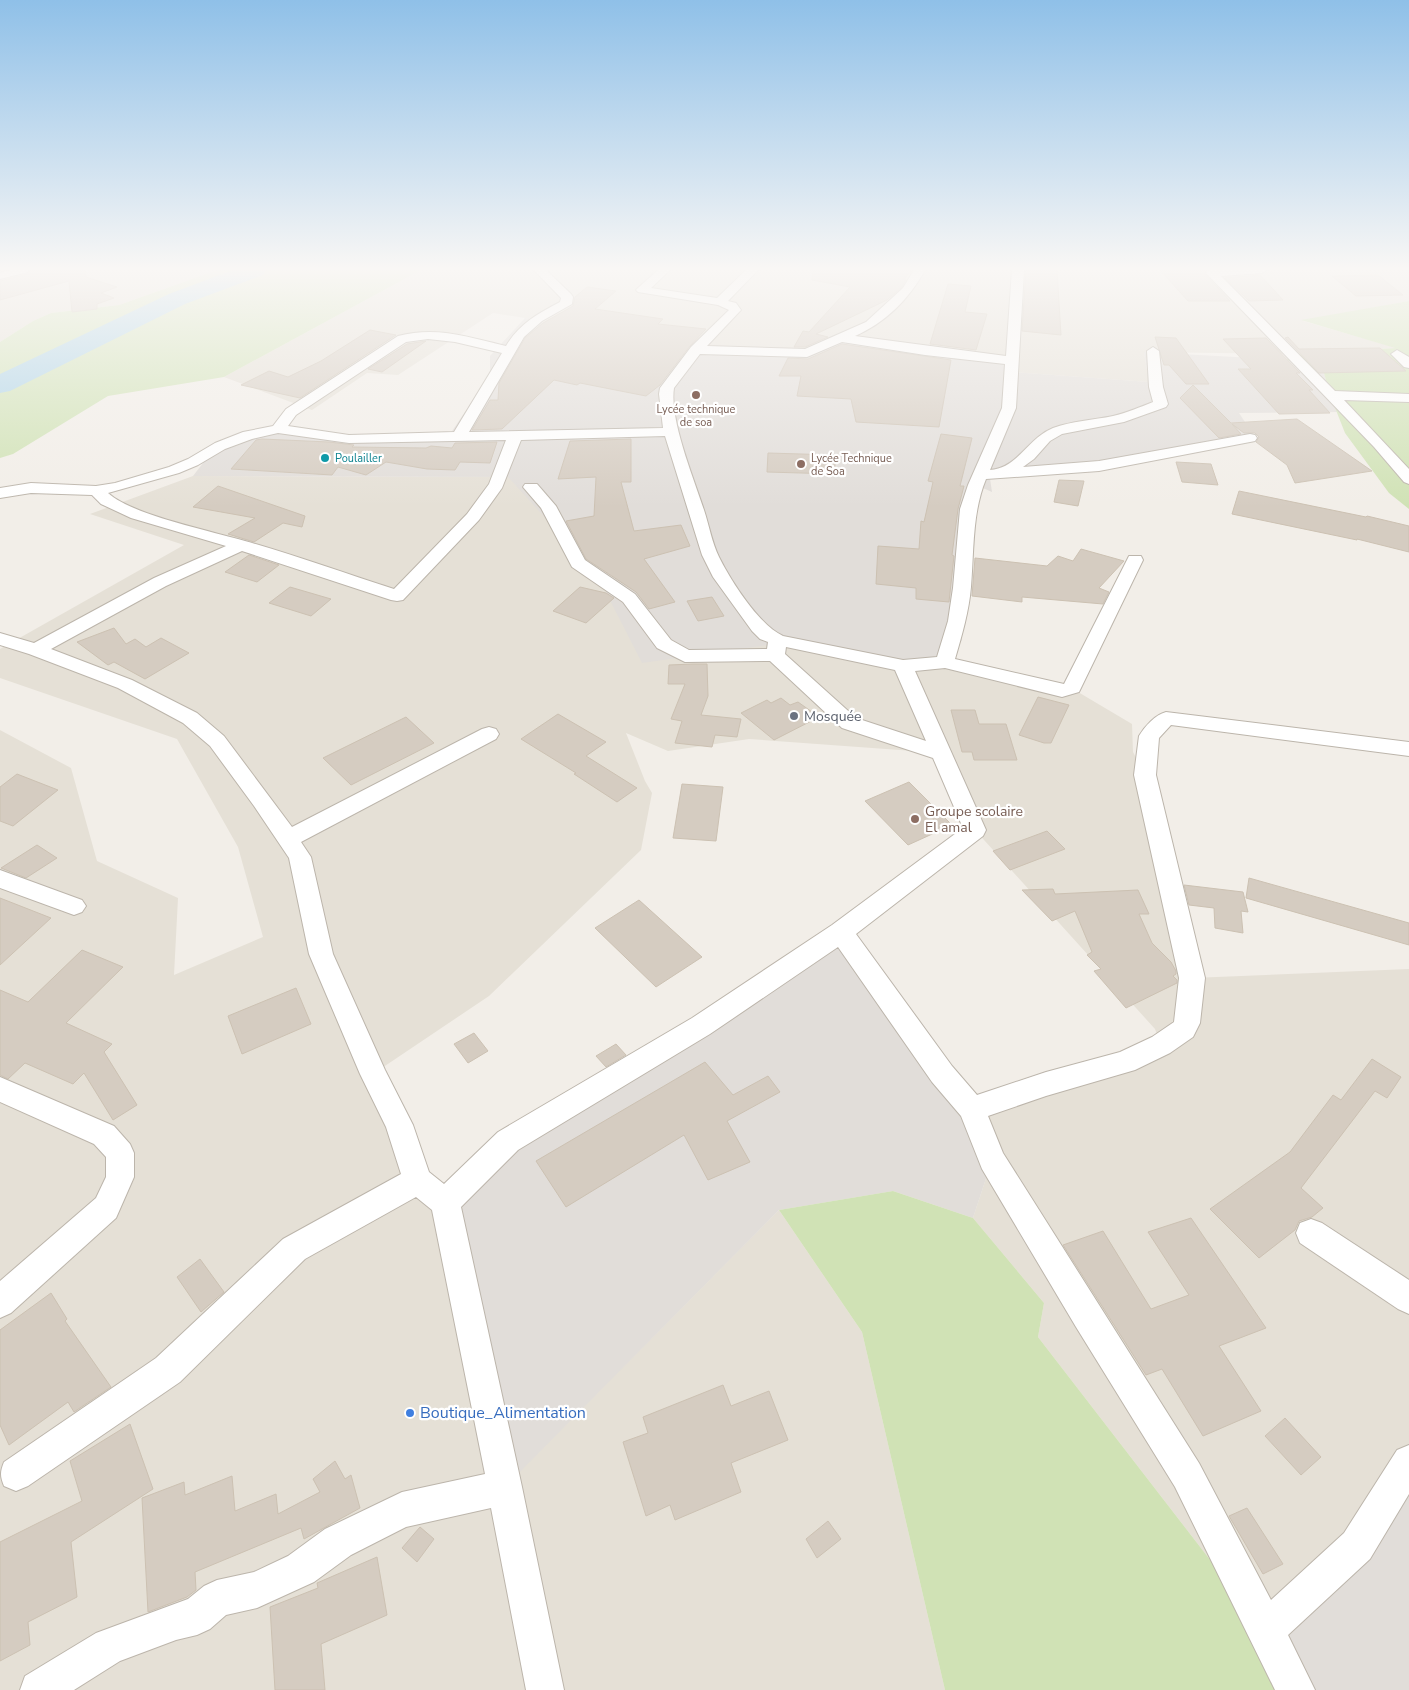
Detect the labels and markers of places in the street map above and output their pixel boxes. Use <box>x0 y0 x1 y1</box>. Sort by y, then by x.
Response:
marker: Lycée technique de soa <box>690 389 702 401</box>
place label: Lycée technique de soa <box>657 402 736 430</box>
place label: Poulailler <box>335 451 382 466</box>
place label: Lycée Technique de Soa <box>811 451 892 479</box>
marker: Poulailler <box>319 452 331 464</box>
marker: Lycée Technique de Soa <box>795 458 807 470</box>
place label: Mosquée <box>804 707 861 726</box>
marker: Mosquée <box>788 710 800 722</box>
place label: Groupe scolaire El amal <box>925 802 1023 837</box>
marker: Groupe scolaire El amal <box>909 813 921 825</box>
place label: Boutique_Alimentation <box>420 1402 586 1424</box>
marker: Boutique_Alimentation <box>404 1407 416 1419</box>

